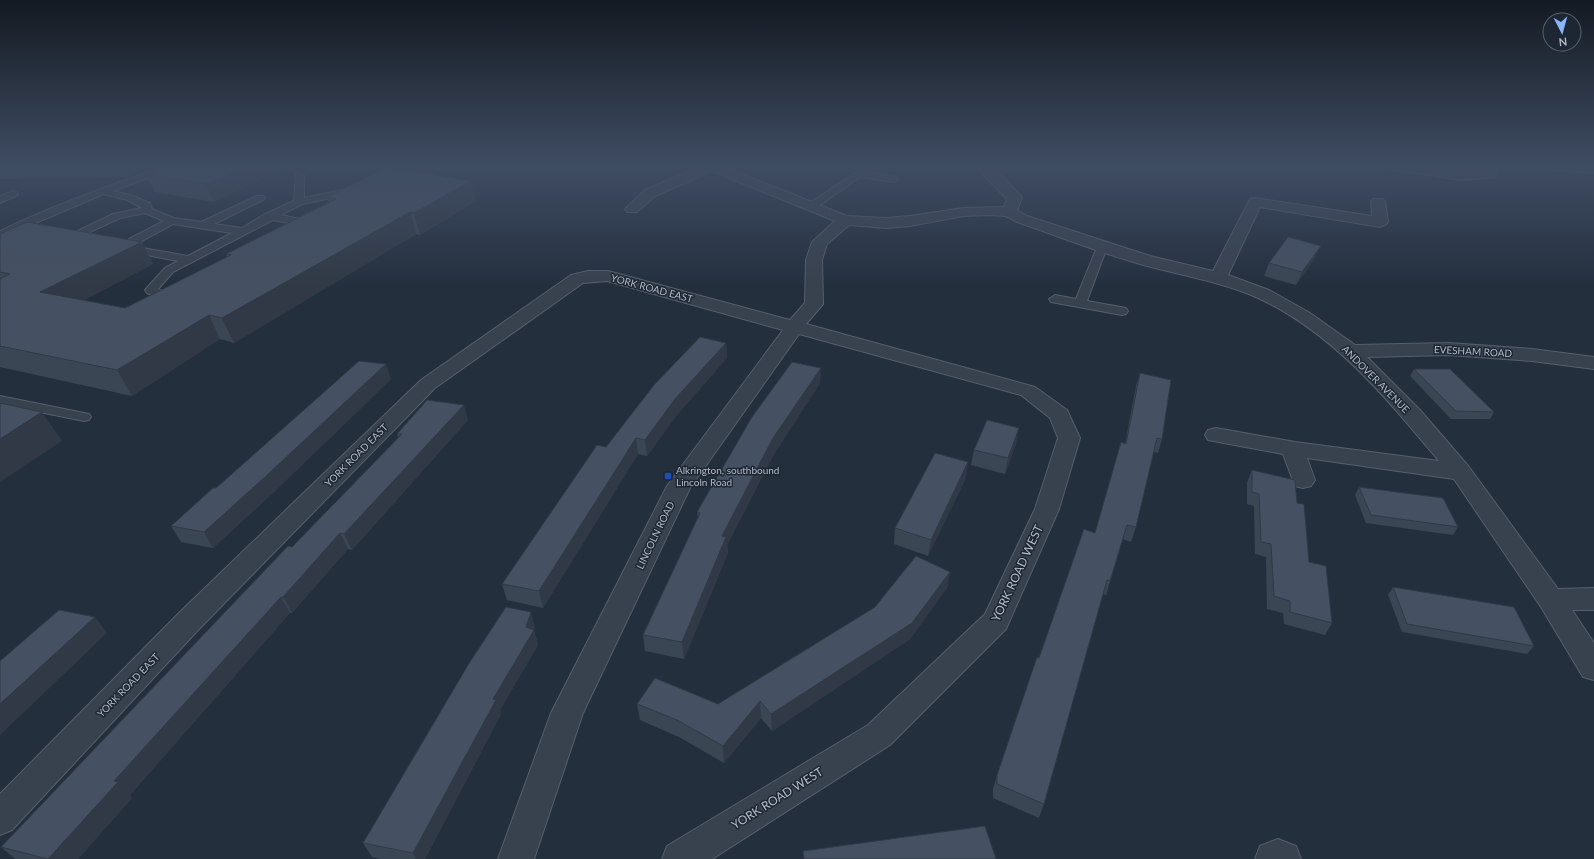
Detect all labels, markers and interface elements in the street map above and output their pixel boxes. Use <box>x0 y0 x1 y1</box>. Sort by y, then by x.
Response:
north arrow <box>1542 12 1582 52</box>
text: N <box>1558 36 1568 49</box>
street label: YORK ROAD EAST <box>610 271 694 305</box>
street label: ANDOVER AVENUE <box>1340 343 1412 415</box>
street label: EVESHAM ROAD <box>1434 343 1513 359</box>
street label: YORK ROAD EAST <box>322 421 390 489</box>
place label: Alkrington, southbound Lincoln Road <box>676 464 779 488</box>
marker: Alkrington, southbound Lincoln Road <box>663 471 673 481</box>
street label: LINCOLN ROAD <box>633 499 677 571</box>
street label: YORK ROAD WEST <box>988 522 1046 624</box>
street label: YORK ROAD EAST <box>94 651 162 719</box>
street label: YORK ROAD WEST <box>728 764 826 832</box>

